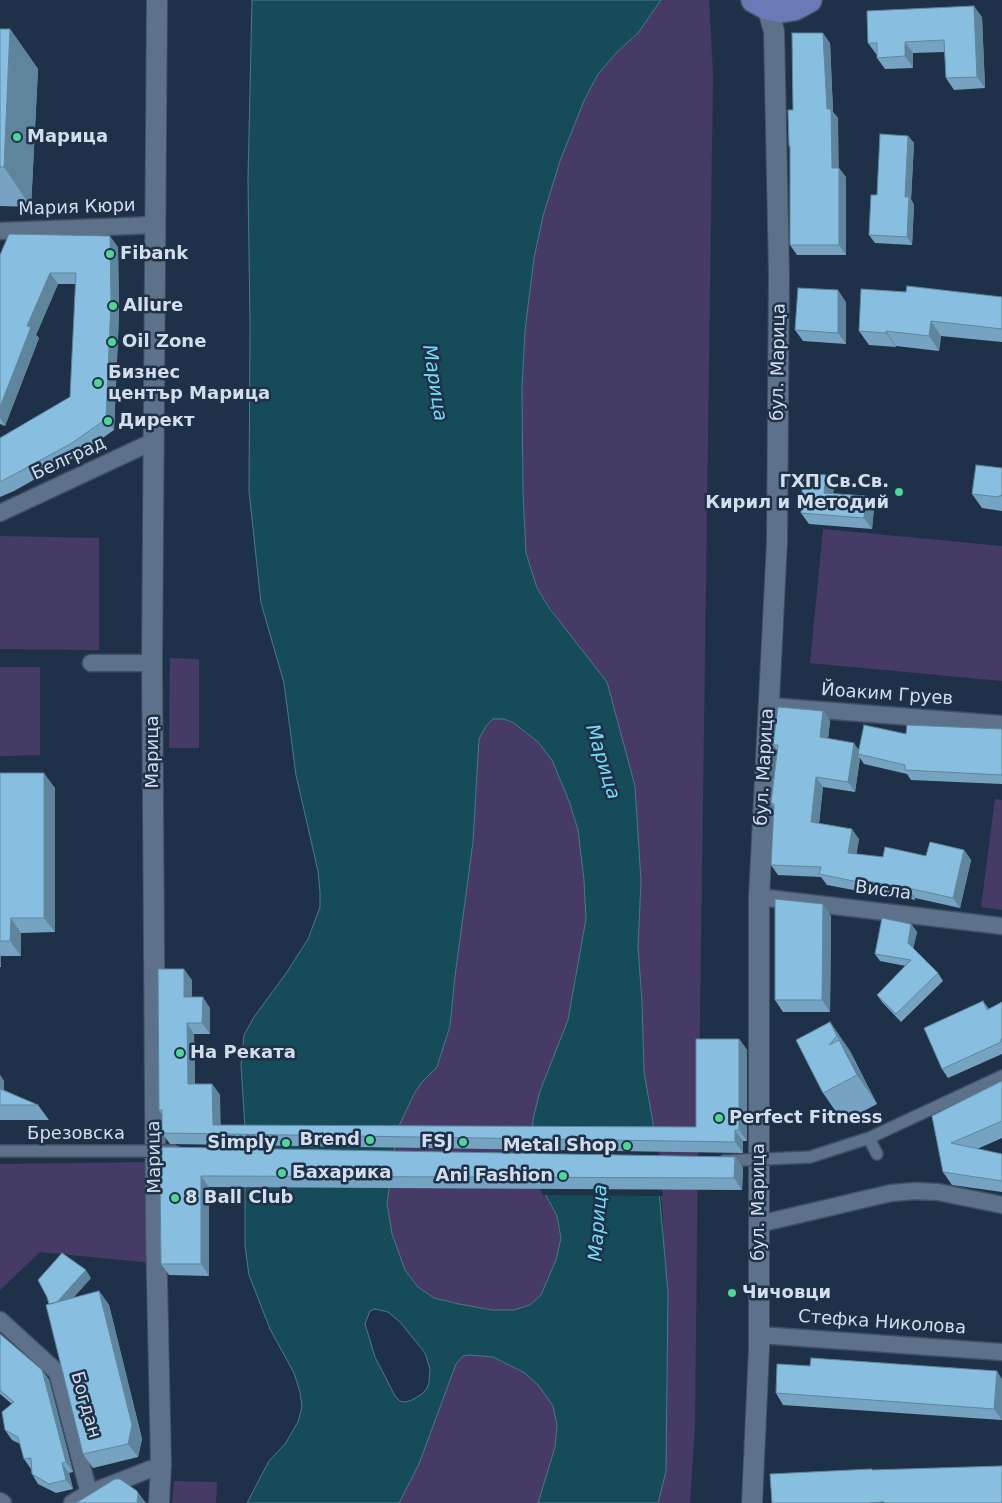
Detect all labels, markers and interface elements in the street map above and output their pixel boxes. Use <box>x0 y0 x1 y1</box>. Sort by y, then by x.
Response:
place label: Марица <box>27 126 108 148</box>
marker: Марица <box>11 131 23 143</box>
street label: Мария Кюри <box>18 195 136 221</box>
place label: Fibank <box>120 243 188 265</box>
marker: Fibank <box>104 248 116 260</box>
place label: Allure <box>123 295 183 317</box>
marker: Allure <box>107 300 119 312</box>
street label: бул. Марица <box>767 303 791 421</box>
place label: Oil Zone <box>122 331 206 353</box>
marker: Oil Zone <box>106 336 118 348</box>
water label: Марица <box>417 343 451 423</box>
place label: Бизнес център Марица <box>108 362 270 404</box>
marker: Бизнес център Марица <box>92 377 104 389</box>
place label: Директ <box>118 410 194 432</box>
marker: Директ <box>102 415 114 427</box>
street label: Белград <box>29 432 109 486</box>
place label: ГХП Св.Св. Кирил и Методий <box>705 471 889 514</box>
marker: ГХП Св.Св. Кирил и Методий <box>893 486 905 498</box>
street label: Йоаким Груев <box>820 680 954 710</box>
street label: бул. Марица <box>751 708 779 826</box>
street label: Марица <box>142 716 164 788</box>
water label: Марица <box>580 722 624 802</box>
street label: Висла <box>854 877 912 905</box>
place label: На Реката <box>190 1042 296 1064</box>
marker: На Реката <box>174 1047 186 1059</box>
place label: Perfect Fitness <box>729 1107 882 1129</box>
marker: Perfect Fitness <box>713 1112 725 1124</box>
street label: Марица <box>144 1120 166 1194</box>
street label: Брезовска <box>27 1123 125 1145</box>
place label: Brend <box>299 1129 360 1151</box>
place label: FSJ <box>421 1131 453 1153</box>
place label: Simply <box>207 1132 276 1154</box>
marker: Brend <box>364 1134 376 1146</box>
place label: Metal Shop <box>503 1135 617 1157</box>
marker: FSJ <box>457 1136 469 1148</box>
marker: Simply <box>280 1137 292 1149</box>
marker: Metal Shop <box>621 1140 633 1152</box>
street label: бул. Марица <box>748 1143 770 1261</box>
place label: Бахарика <box>292 1162 391 1184</box>
place label: Ani Fashion <box>436 1165 553 1187</box>
marker: Бахарика <box>276 1167 288 1179</box>
marker: Ani Fashion <box>557 1170 569 1182</box>
water label: Марица <box>585 1184 613 1262</box>
place label: 8 Ball Club <box>185 1187 293 1209</box>
marker: 8 Ball Club <box>169 1192 181 1204</box>
place label: Чичовци <box>742 1282 831 1304</box>
marker: Чичовци <box>726 1287 738 1299</box>
street label: Стефка Николова <box>797 1306 967 1340</box>
street label: Богдан <box>65 1369 105 1441</box>

